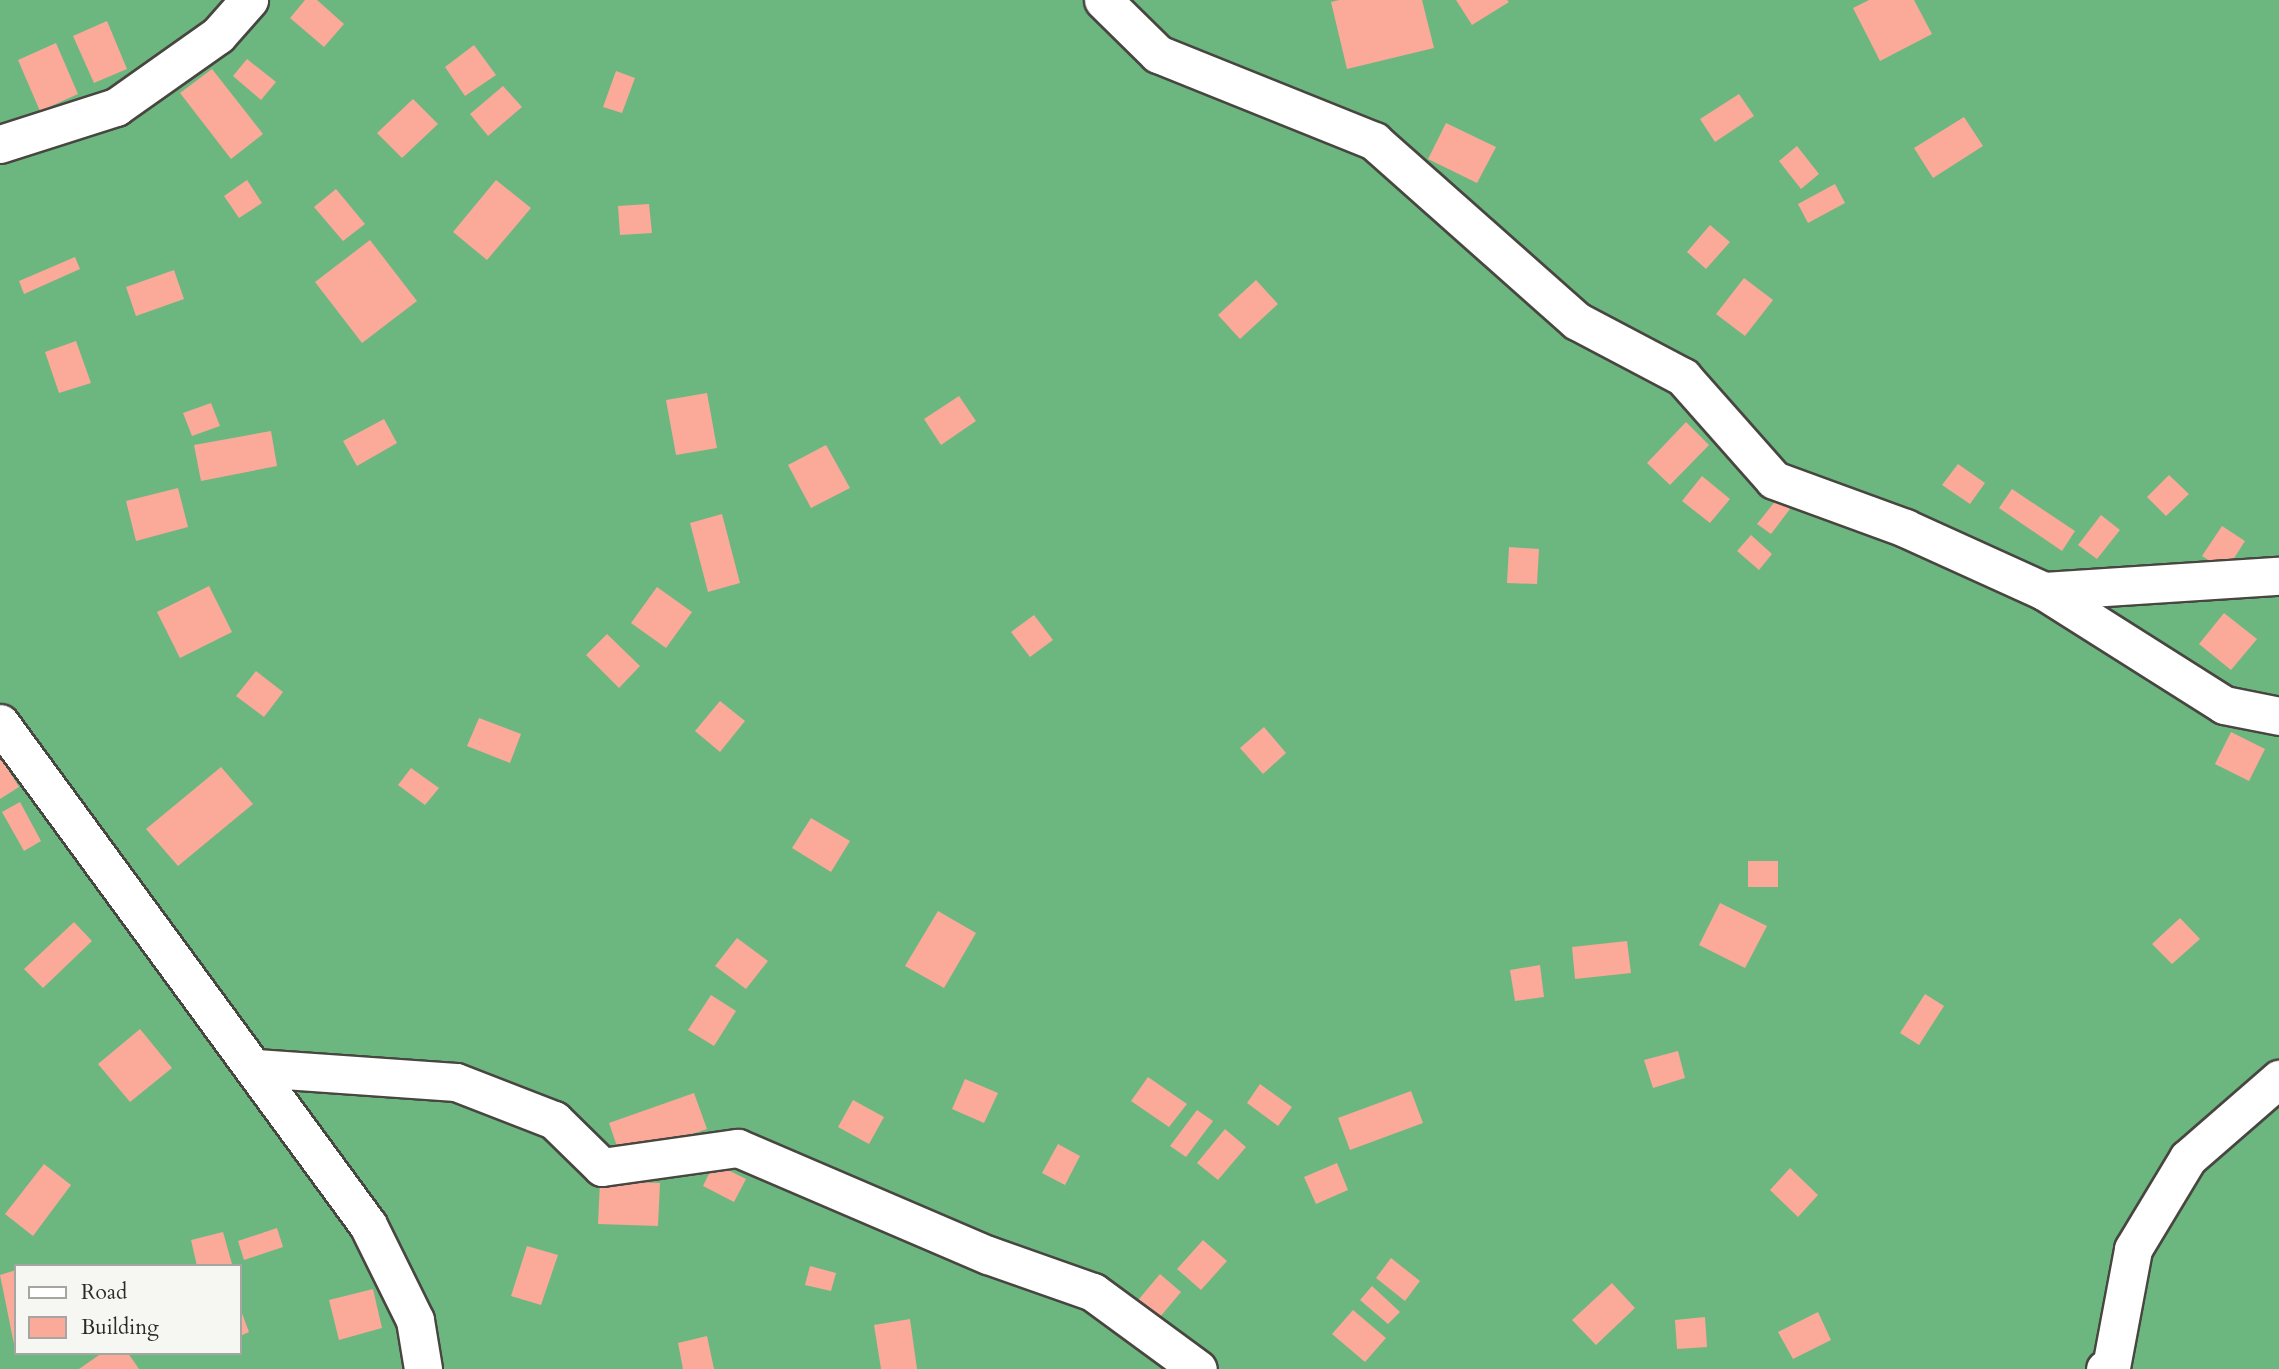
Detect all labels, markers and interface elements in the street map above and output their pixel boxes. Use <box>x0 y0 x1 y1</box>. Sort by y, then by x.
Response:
legend <box>14 1264 242 1355</box>
text: Road <box>81 1278 127 1307</box>
text: Building <box>81 1313 159 1342</box>

